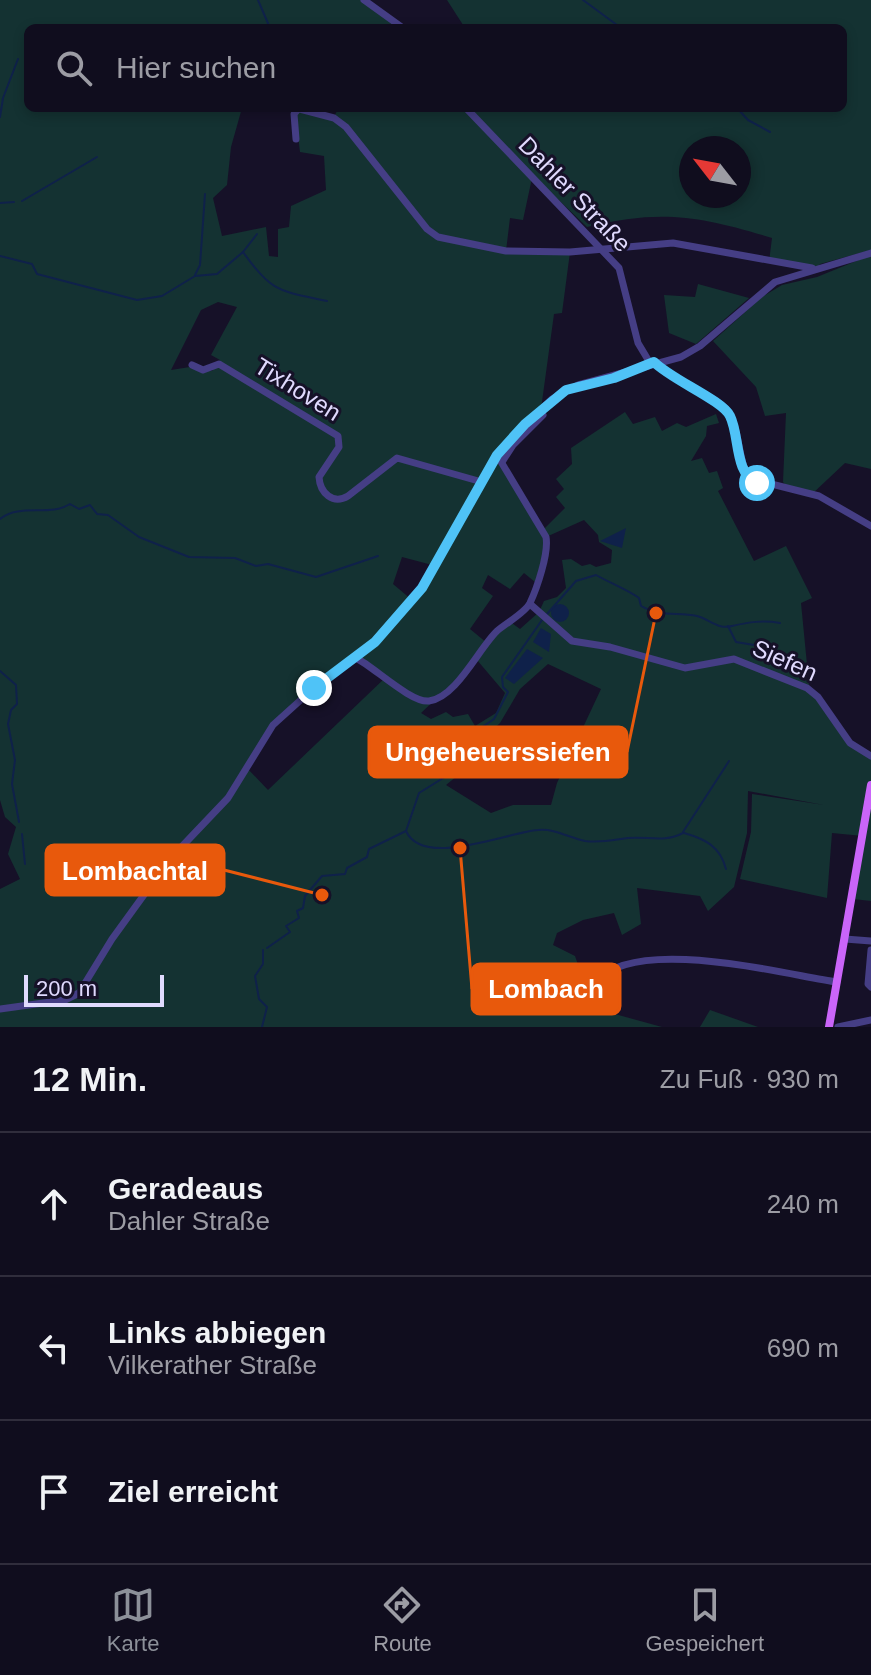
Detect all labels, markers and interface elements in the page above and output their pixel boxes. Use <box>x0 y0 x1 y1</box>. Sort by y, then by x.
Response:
search box <box>24 24 847 112</box>
icon: search <box>52 46 96 90</box>
text: Hier suchen <box>116 51 276 84</box>
street label: Dahler Straße <box>513 131 637 257</box>
north arrow <box>679 136 751 208</box>
street label: Tixhoven <box>250 352 346 426</box>
route start <box>739 465 775 501</box>
street label: Siefen <box>748 634 822 686</box>
route end <box>296 670 332 706</box>
callout: Ungeheuerssiefen <box>369 727 627 777</box>
text: Ungeheuerssiefen <box>385 737 611 767</box>
callout: Lombachtal <box>46 845 224 895</box>
text: Lombachtal <box>62 856 208 886</box>
callout: Lombach <box>472 964 620 1014</box>
scale bar <box>24 971 164 1007</box>
text: Lombach <box>488 974 604 1004</box>
text: 200 m <box>36 976 97 1001</box>
text: 12 Min. <box>32 1060 147 1098</box>
text: Zu Fuß · 930 m <box>660 1064 839 1094</box>
text: Geradeaus <box>108 1172 263 1205</box>
icon: ahead <box>32 1182 76 1226</box>
text: 240 m <box>767 1189 839 1219</box>
text: Dahler Straße <box>108 1206 270 1236</box>
text: Links abbiegen <box>108 1316 326 1349</box>
icon: left <box>32 1326 76 1370</box>
text: 690 m <box>767 1333 839 1363</box>
text: Vilkerather Straße <box>108 1350 317 1380</box>
icon: arrive <box>32 1470 76 1514</box>
text: Ziel erreicht <box>108 1475 278 1508</box>
tab: Karte <box>107 1583 159 1657</box>
tab: Route <box>373 1583 432 1657</box>
tab: Gespeichert <box>646 1583 764 1657</box>

